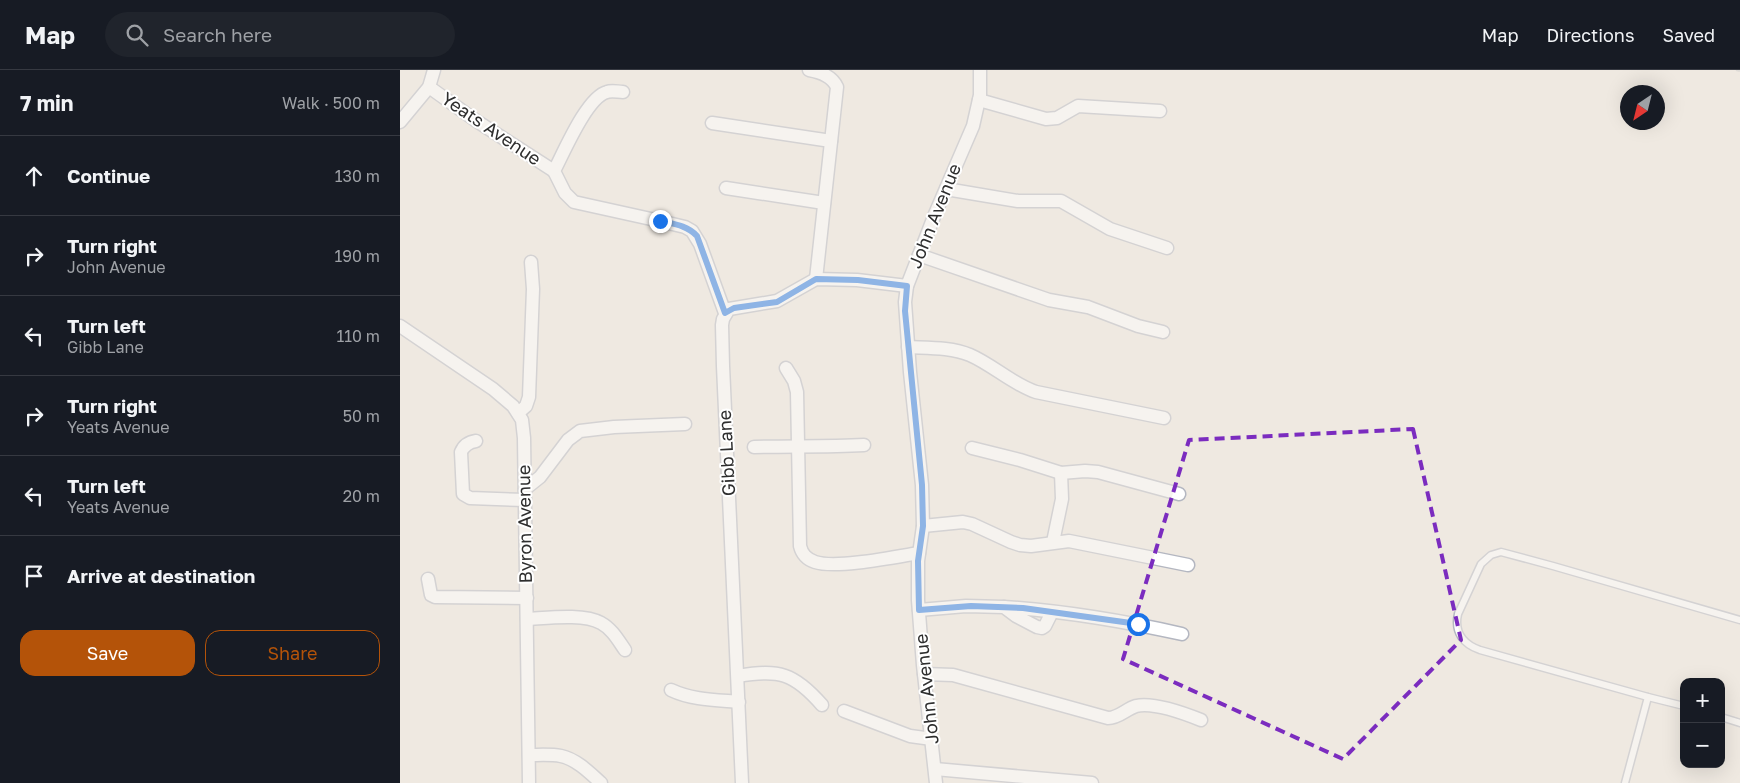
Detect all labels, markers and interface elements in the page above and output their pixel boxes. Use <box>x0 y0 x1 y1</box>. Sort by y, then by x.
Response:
search box <box>105 12 455 57</box>
text: Map <box>25 20 75 49</box>
icon: search <box>123 21 151 49</box>
text: Search here <box>163 23 272 46</box>
text: Map <box>1482 24 1518 46</box>
text: Directions <box>1546 24 1634 46</box>
text: Saved <box>1662 24 1715 46</box>
north arrow <box>1620 85 1665 130</box>
street label: Yeats Avenue <box>438 87 546 170</box>
text: 7 min <box>20 90 74 116</box>
text: Walk · 500 m <box>282 93 380 113</box>
street label: John Avenue <box>903 160 965 271</box>
icon: ahead <box>20 162 48 190</box>
text: Continue <box>67 164 150 187</box>
text: 130 m <box>335 166 380 186</box>
route end <box>649 210 672 233</box>
text: Turn right <box>67 234 157 257</box>
icon: right <box>20 242 48 270</box>
text: 190 m <box>334 246 380 266</box>
text: John Avenue <box>67 257 166 277</box>
text: Turn left <box>67 314 146 337</box>
icon: left <box>20 322 48 350</box>
text: 110 m <box>336 326 380 346</box>
text: Gibb Lane <box>67 337 144 357</box>
text: Turn right <box>67 394 157 417</box>
icon: right <box>20 402 48 430</box>
text: 50 m <box>343 406 380 426</box>
street label: Gibb Lane <box>713 409 739 497</box>
text: Yeats Avenue <box>67 417 169 437</box>
street label: Byron Avenue <box>512 464 536 584</box>
text: Turn left <box>67 474 146 497</box>
icon: left <box>20 482 48 510</box>
text: 20 m <box>343 486 380 506</box>
text: Yeats Avenue <box>67 497 169 517</box>
icon: arrive <box>20 562 48 590</box>
text: Arrive at destination <box>67 564 255 587</box>
route start <box>1127 613 1150 636</box>
button: Save <box>20 630 195 676</box>
button: Share <box>205 630 380 676</box>
street label: John Avenue <box>909 633 943 745</box>
map controls <box>1680 678 1725 768</box>
button: + <box>1680 678 1725 723</box>
button: − <box>1680 723 1725 768</box>

